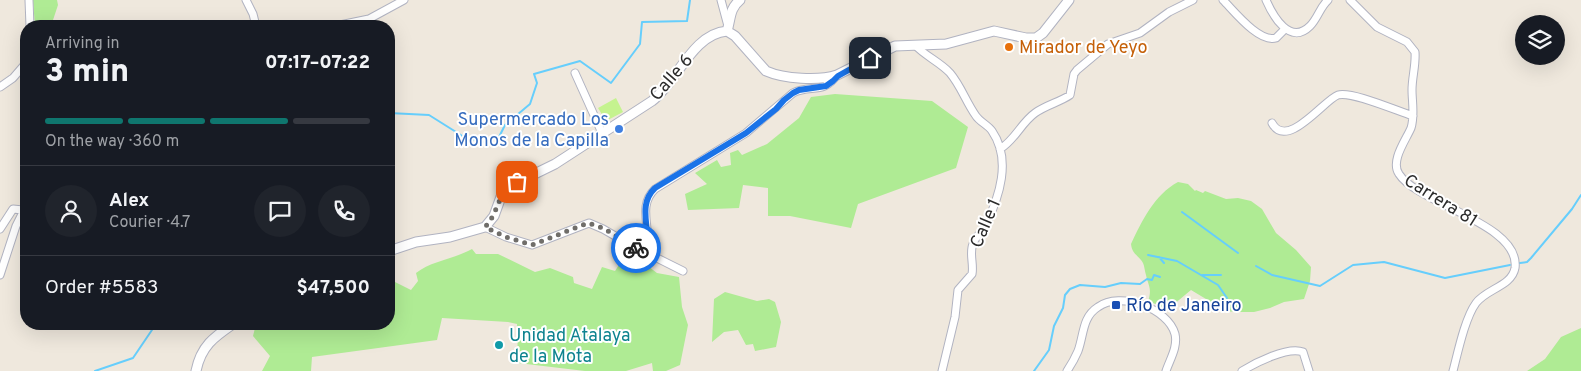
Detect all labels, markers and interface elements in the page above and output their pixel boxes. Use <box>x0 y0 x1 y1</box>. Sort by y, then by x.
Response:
map controls <box>1515 15 1565 65</box>
button: layers <box>1515 15 1565 65</box>
text: Arriving in <box>45 34 120 54</box>
pin <box>849 37 891 79</box>
place label: Mirador de Yeyo <box>1019 37 1148 60</box>
marker: Mirador de Yeyo <box>1003 41 1015 53</box>
icon: home <box>856 44 884 72</box>
street label: Calle 6 <box>645 50 699 106</box>
text: 07:17–07:22 <box>265 51 370 75</box>
text: 3 min <box>45 53 129 93</box>
place label: Supermercado Los Monos de la Capilla <box>454 109 609 153</box>
marker: Supermercado Los Monos de la Capilla <box>613 123 625 135</box>
text: On the way · 360 m <box>45 132 179 152</box>
pin <box>496 161 538 203</box>
icon: bag <box>503 168 531 196</box>
street label: Carrera 81 <box>1399 170 1481 233</box>
button: person <box>45 185 97 237</box>
button: chat <box>254 185 306 237</box>
button: phone <box>318 185 370 237</box>
text: Alex <box>109 189 149 213</box>
street label: Calle 1 <box>966 196 1007 252</box>
text: Courier · 4.7 <box>109 213 190 233</box>
courier <box>611 223 661 273</box>
icon: bike <box>622 234 650 262</box>
text: Order #5583 <box>45 276 158 300</box>
text: $47,500 <box>296 276 370 300</box>
place label: Río de Janeiro <box>1126 295 1242 318</box>
marker: Río de Janeiro <box>1110 299 1122 311</box>
place label: Unidad Atalaya de la Mota <box>509 325 630 369</box>
marker: Unidad Atalaya de la Mota <box>493 339 505 351</box>

